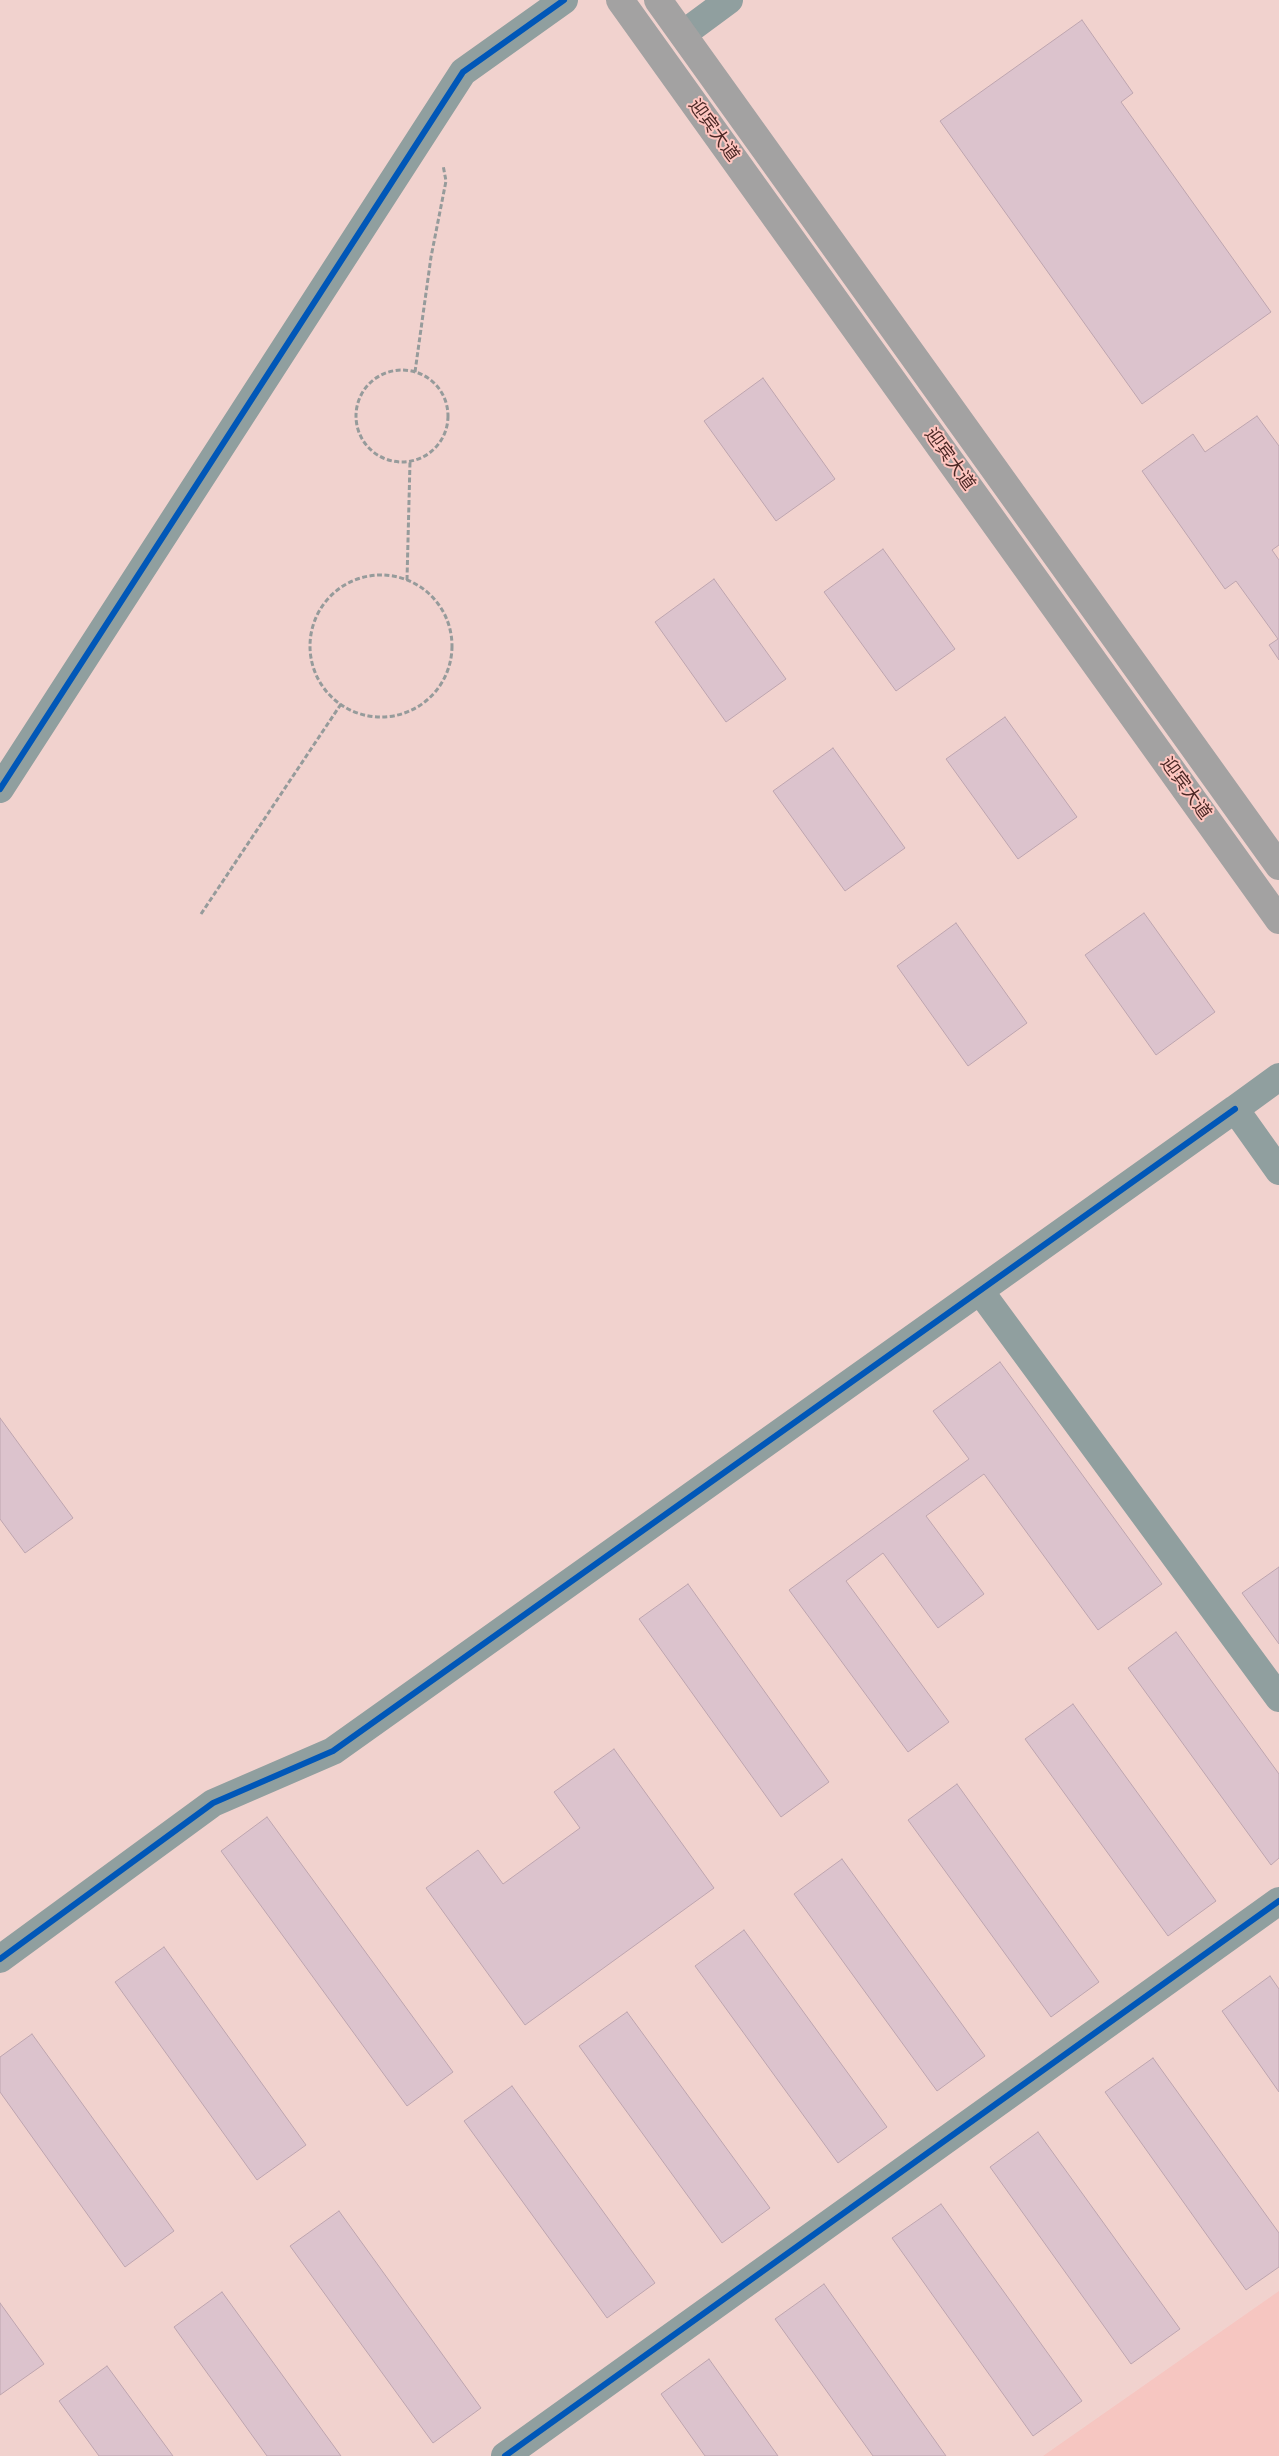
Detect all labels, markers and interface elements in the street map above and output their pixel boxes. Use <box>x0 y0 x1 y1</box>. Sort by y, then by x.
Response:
street label: 迎宾大道 <box>683 96 743 166</box>
street label: 迎宾大道 <box>919 425 979 495</box>
street label: 迎宾大道 <box>1155 754 1215 824</box>

